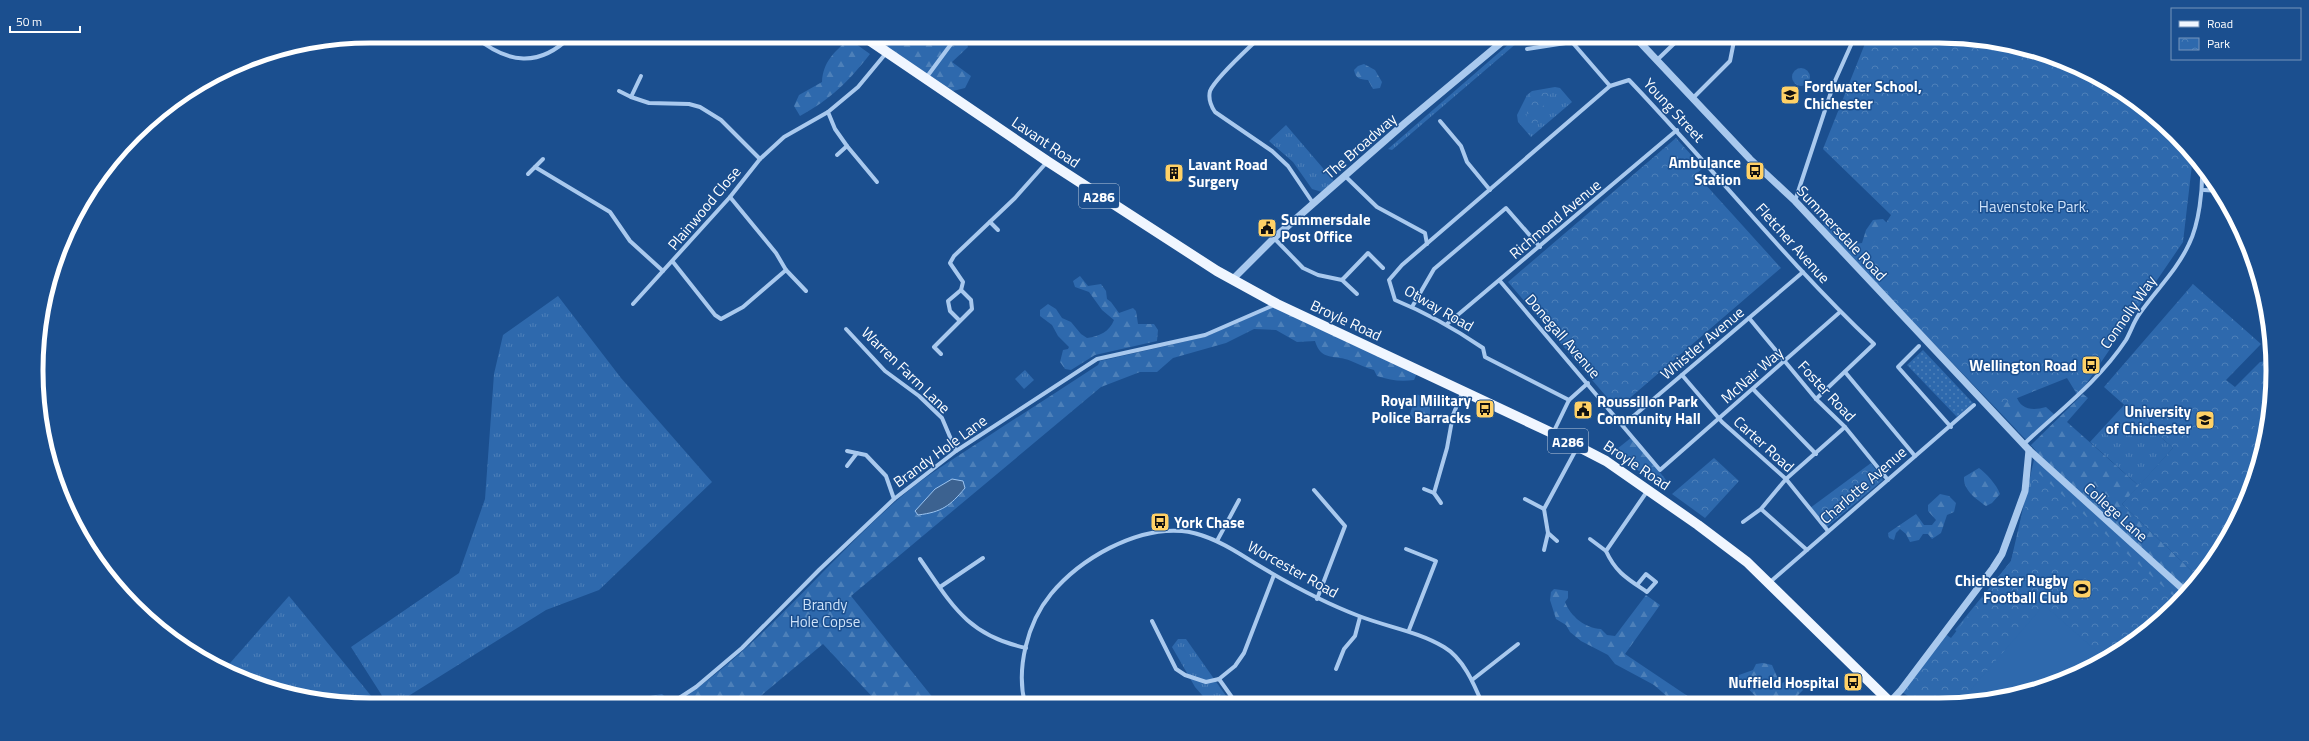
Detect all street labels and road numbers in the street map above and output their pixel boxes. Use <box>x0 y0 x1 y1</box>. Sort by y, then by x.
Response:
street label: Young Street <box>1638 73 1710 148</box>
street label: The Broadway <box>1318 108 1402 184</box>
street label: Lavant Road <box>1007 111 1085 173</box>
street label: Plainwood Close <box>662 161 746 255</box>
street label: Richmond Avenue <box>1504 174 1606 264</box>
street label: Summersdale Road <box>1792 180 1892 286</box>
road number: A286 <box>1079 184 1119 208</box>
street label: Fletcher Avenue <box>1750 198 1836 288</box>
street label: Connolly Way <box>2094 271 2162 353</box>
street label: Otway Road <box>1400 279 1478 337</box>
street label: Donegall Avenue <box>1520 289 1606 383</box>
street label: Broyle Road <box>1307 293 1385 347</box>
street label: Whistler Avenue <box>1655 301 1749 385</box>
street label: Warren Farm Lane <box>856 321 956 419</box>
street label: McNair Way <box>1716 341 1788 409</box>
street label: Foster Road <box>1793 355 1861 427</box>
street label: Brandy Hole Lane <box>888 409 992 493</box>
street label: Carter Road <box>1729 410 1799 478</box>
road number: A286 <box>1548 429 1588 453</box>
street label: Broyle Road <box>1599 434 1675 496</box>
street label: Charlotte Avenue <box>1814 441 1912 529</box>
street label: College Lane <box>2079 477 2153 547</box>
street label: Worcester Road <box>1243 535 1343 603</box>

